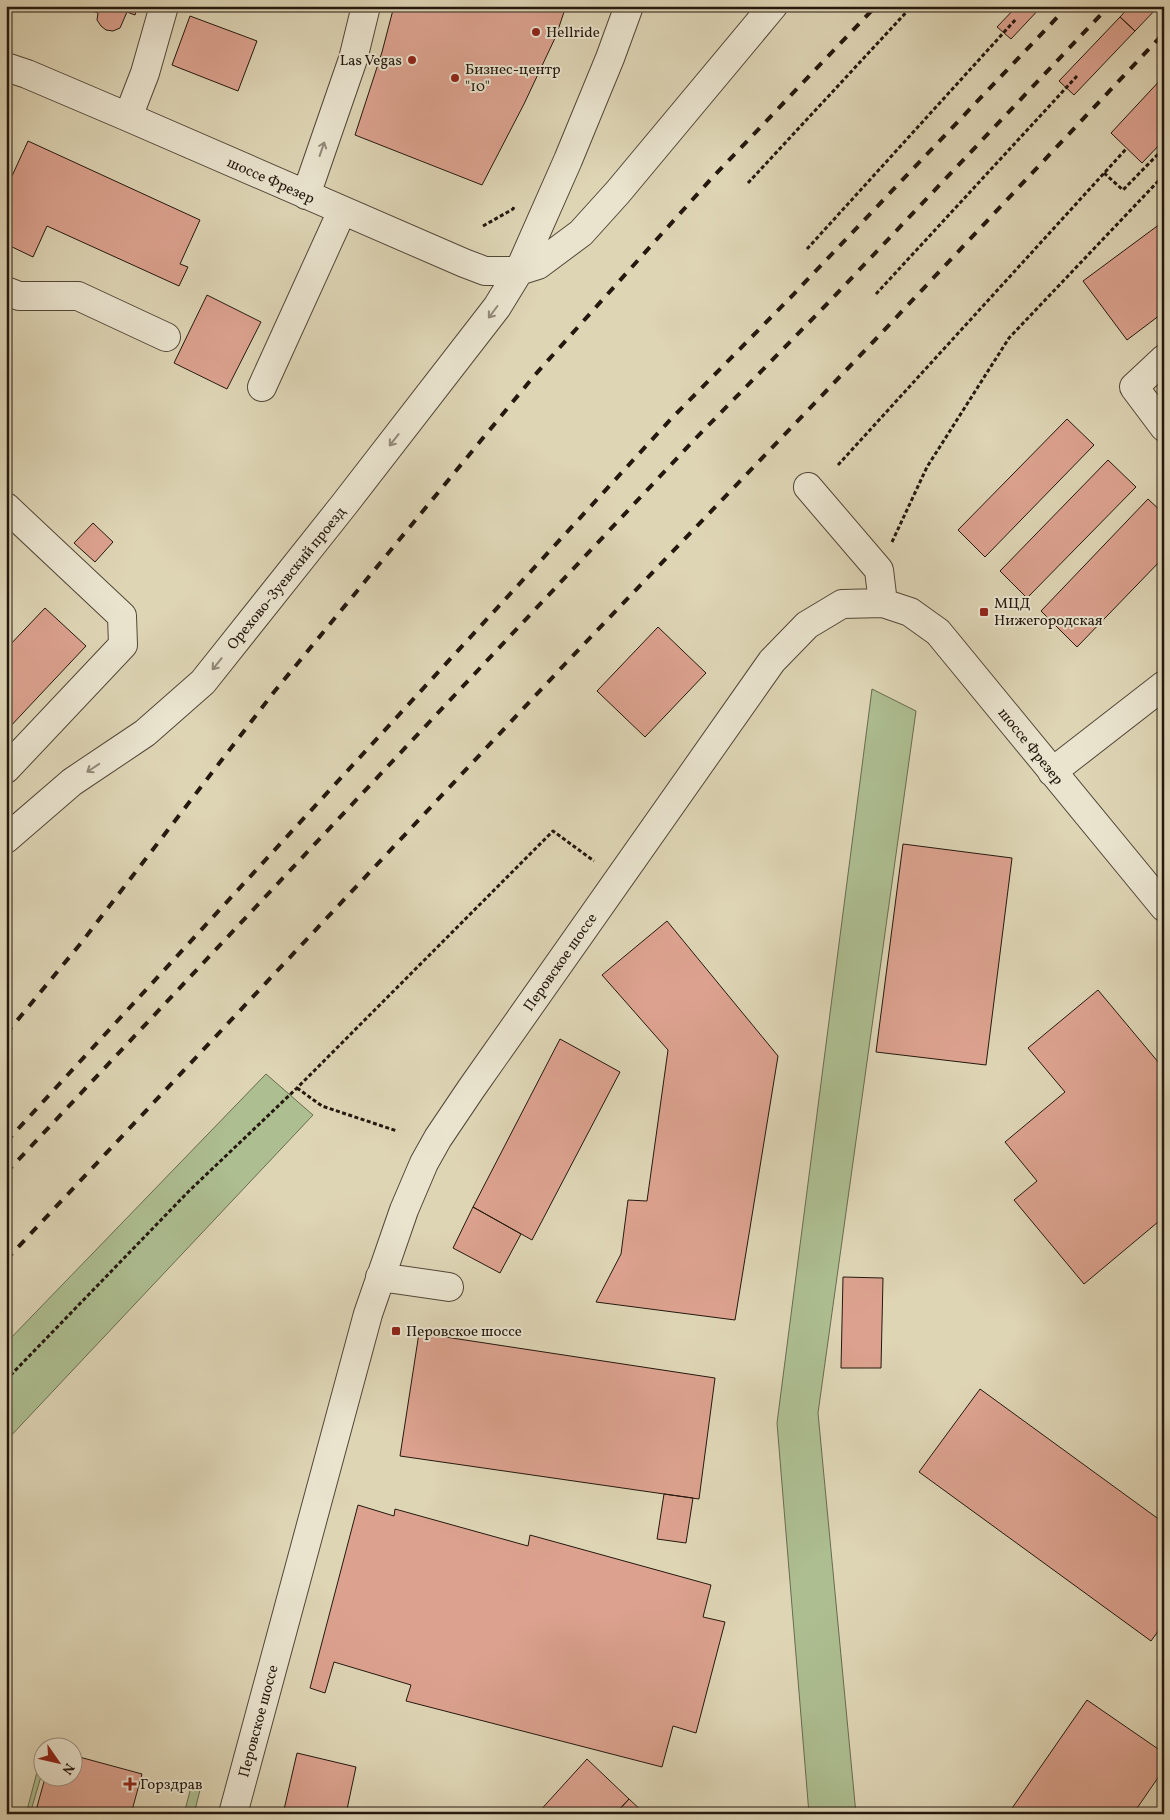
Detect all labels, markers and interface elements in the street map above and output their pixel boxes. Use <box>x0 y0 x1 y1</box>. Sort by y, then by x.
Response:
place label: Hellride <box>546 23 600 44</box>
marker: Hellride <box>530 26 542 38</box>
place label: Las Vegas <box>340 51 402 72</box>
marker: Las Vegas <box>406 54 418 66</box>
place label: Бизнес-центр "10" <box>465 60 561 98</box>
marker: Бизнес-центр "10" <box>449 72 461 84</box>
one-way arrow <box>318 142 328 158</box>
street label: шоссе Фрезер <box>223 153 318 210</box>
one-way arrow <box>488 305 498 319</box>
one-way arrow <box>388 434 399 447</box>
street label: Орехово-Зуевский проезд <box>223 503 352 655</box>
place label: МЦД Нижегородская <box>994 594 1103 632</box>
marker: МЦД Нижегородская <box>978 606 990 618</box>
one-way arrow <box>211 657 222 670</box>
street label: шоссе Фрезер <box>992 704 1068 790</box>
one-way arrow <box>86 763 100 773</box>
street label: Перовское шоссе <box>519 909 603 1016</box>
place label: Перовское шоссе <box>406 1322 522 1343</box>
marker: Перовское шоссе <box>390 1325 402 1337</box>
street label: Перовское шоссе <box>234 1663 285 1780</box>
north arrow <box>32 1738 82 1788</box>
text: N <box>57 1759 78 1778</box>
place label: Горздрав <box>140 1775 203 1796</box>
marker: Горздрав <box>124 1778 136 1790</box>

